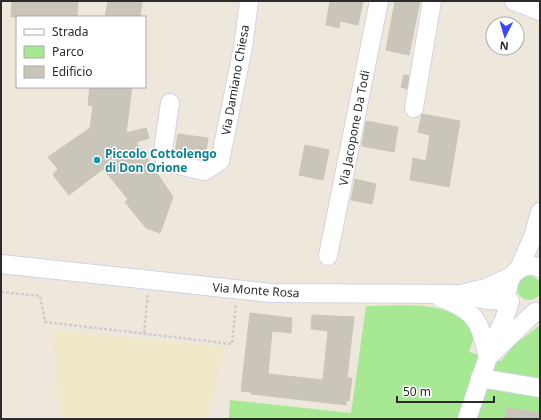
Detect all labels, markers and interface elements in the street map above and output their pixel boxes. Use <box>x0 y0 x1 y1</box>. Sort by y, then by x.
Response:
legend <box>16 16 146 88</box>
north arrow <box>485 16 525 56</box>
text: Strada <box>52 23 88 40</box>
street label: Via Damiano Chiesa <box>217 23 253 137</box>
text: N <box>499 39 509 54</box>
text: Parco <box>52 43 84 60</box>
text: Edificio <box>52 63 93 80</box>
street label: Via Jacopone Da Todi <box>334 69 374 187</box>
place label: Piccolo Cottolengo di Don Orione <box>105 145 217 176</box>
marker: Piccolo Cottolengo di Don Orione <box>92 155 102 165</box>
street label: Via Monte Rosa <box>212 278 300 302</box>
scale bar <box>397 378 494 404</box>
text: 50 m <box>403 383 431 400</box>

